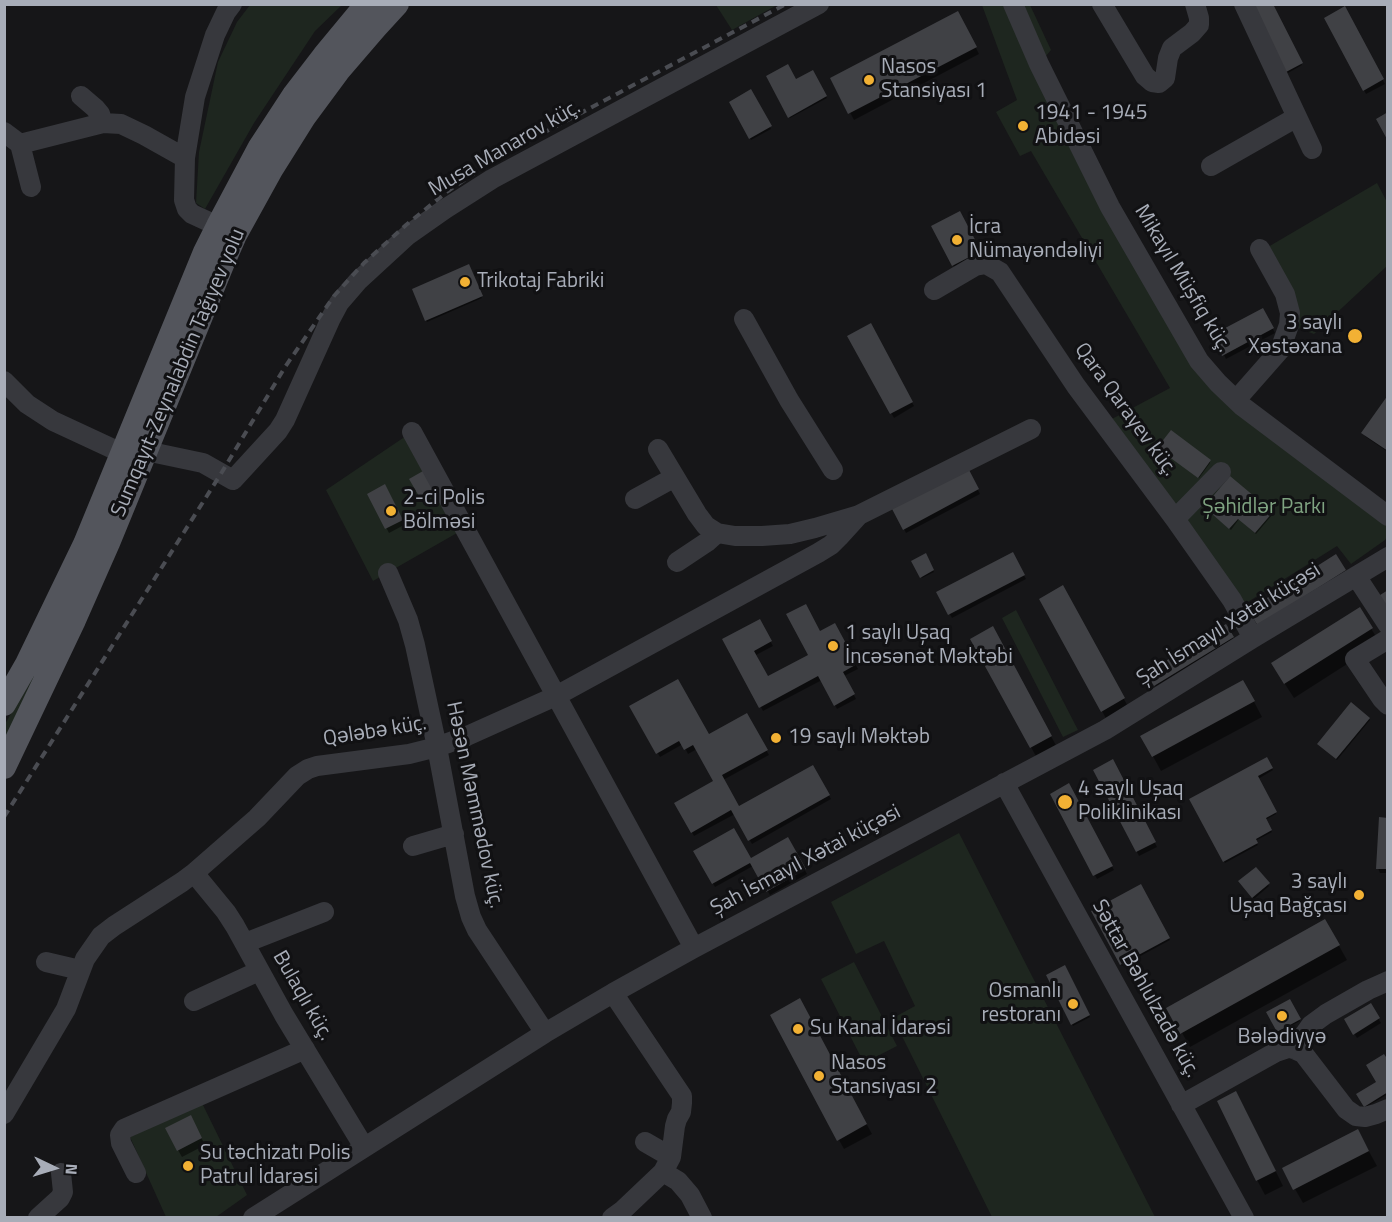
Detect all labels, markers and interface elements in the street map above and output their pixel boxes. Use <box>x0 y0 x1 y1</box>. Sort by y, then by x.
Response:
place label: Nasos Stansiyası 1 <box>881 55 987 105</box>
marker: Nasos Stansiyası 1 <box>862 73 876 87</box>
street label: Musa Manarov küç. <box>425 95 585 203</box>
place label: 1941 - 1945 Abidəsi <box>1035 101 1148 151</box>
marker: 1941 - 1945 Abidəsi <box>1016 119 1030 133</box>
street label: Mikayıl Müşfiq küç. <box>1128 201 1236 357</box>
place label: İcra Nümayəndəliyi <box>969 215 1102 265</box>
street label: Sumqayıt-Zeynalabdin Tağıyev yolu <box>107 225 251 521</box>
marker: İcra Nümayəndəliyi <box>950 233 964 247</box>
place label: Trikotaj Fabriki <box>477 269 604 295</box>
marker: Trikotaj Fabriki <box>458 275 472 289</box>
place label: 3 saylı Xəstəxana <box>1248 311 1342 361</box>
marker: 3 saylı Xəstəxana <box>1346 327 1364 345</box>
street label: Qara Qarayev küç. <box>1068 338 1182 482</box>
place label: 2-ci Polis Bölməsi <box>403 486 485 536</box>
park label: Şəhidlər Parkı <box>1202 495 1326 521</box>
marker: 2-ci Polis Bölməsi <box>384 504 398 518</box>
street label: Şah İsmayıl Xətai küçəsi <box>1133 558 1325 692</box>
place label: 1 saylı Uşaq İncəsənət Məktəbi <box>845 621 1013 671</box>
marker: 1 saylı Uşaq İncəsənət Məktəbi <box>826 639 840 653</box>
street label: Həsən Məmmədov küç. <box>440 699 508 911</box>
street label: Qələbə küç. <box>322 711 428 753</box>
place label: 19 saylı Məktəb <box>788 725 930 751</box>
marker: 19 saylı Məktəb <box>769 731 783 745</box>
place label: 4 saylı Uşaq Poliklinikası <box>1078 777 1184 827</box>
marker: 4 saylı Uşaq Poliklinikası <box>1056 793 1074 811</box>
street label: Şah İsmayıl Xətai küçəsi <box>707 800 905 922</box>
place label: 3 saylı Uşaq Bağçası <box>1229 870 1347 920</box>
marker: 3 saylı Uşaq Bağçası <box>1352 888 1366 902</box>
street label: Səttar Bəhlulzadə küç. <box>1086 896 1204 1082</box>
street label: Bulaqlı küç. <box>266 947 338 1045</box>
place label: Osmanlı restoranı <box>981 979 1061 1029</box>
marker: Osmanlı restoranı <box>1066 997 1080 1011</box>
marker: Bələdiyyə <box>1275 1009 1289 1023</box>
place label: Su Kanal İdarəsi <box>810 1016 951 1042</box>
marker: Su Kanal İdarəsi <box>791 1022 805 1036</box>
place label: Bələdiyyə <box>1238 1025 1326 1051</box>
place label: Nasos Stansiyası 2 <box>831 1051 937 1101</box>
marker: Nasos Stansiyası 2 <box>812 1069 826 1083</box>
north arrow <box>24 1138 84 1198</box>
place label: Su təchizatı Polis Patrul İdarəsi <box>200 1141 351 1191</box>
marker: Su təchizatı Polis Patrul İdarəsi <box>181 1159 195 1173</box>
text: N <box>60 1163 84 1176</box>

